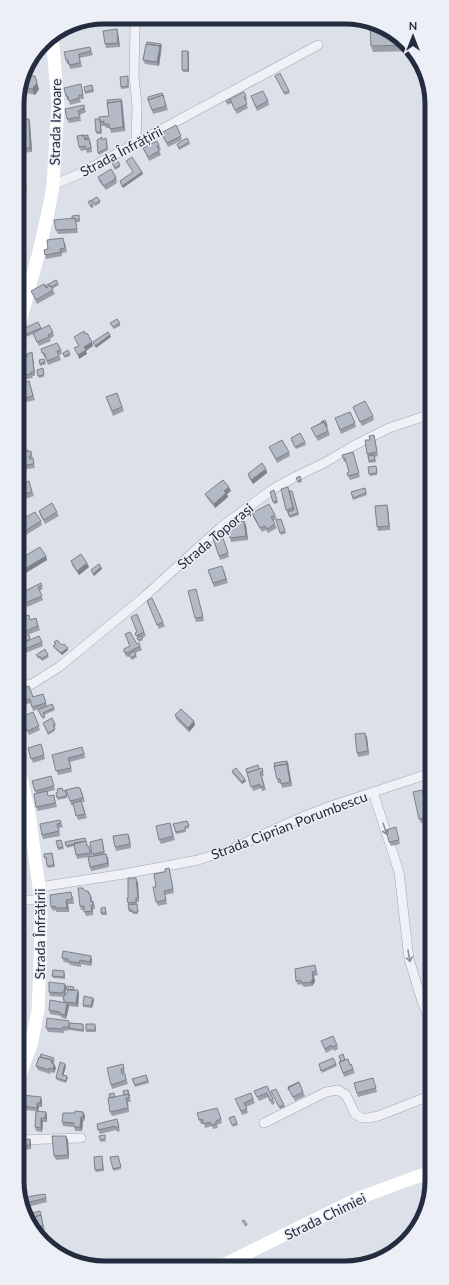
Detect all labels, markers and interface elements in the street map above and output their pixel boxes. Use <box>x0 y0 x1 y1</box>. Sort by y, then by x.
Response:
north arrow <box>393 16 433 56</box>
text: N <box>409 19 417 32</box>
street label: Strada Izvoare <box>46 78 64 166</box>
street label: Strada Înfrățirii <box>77 122 165 180</box>
street label: Strada Toporași <box>174 499 256 573</box>
street label: Strada Ciprian Porumbescu <box>208 787 370 863</box>
one-way arrow <box>382 822 389 835</box>
street label: Strada Înfrățirii <box>31 888 48 980</box>
one-way arrow <box>405 949 413 962</box>
street label: Strada Chimiei <box>281 1189 369 1243</box>

